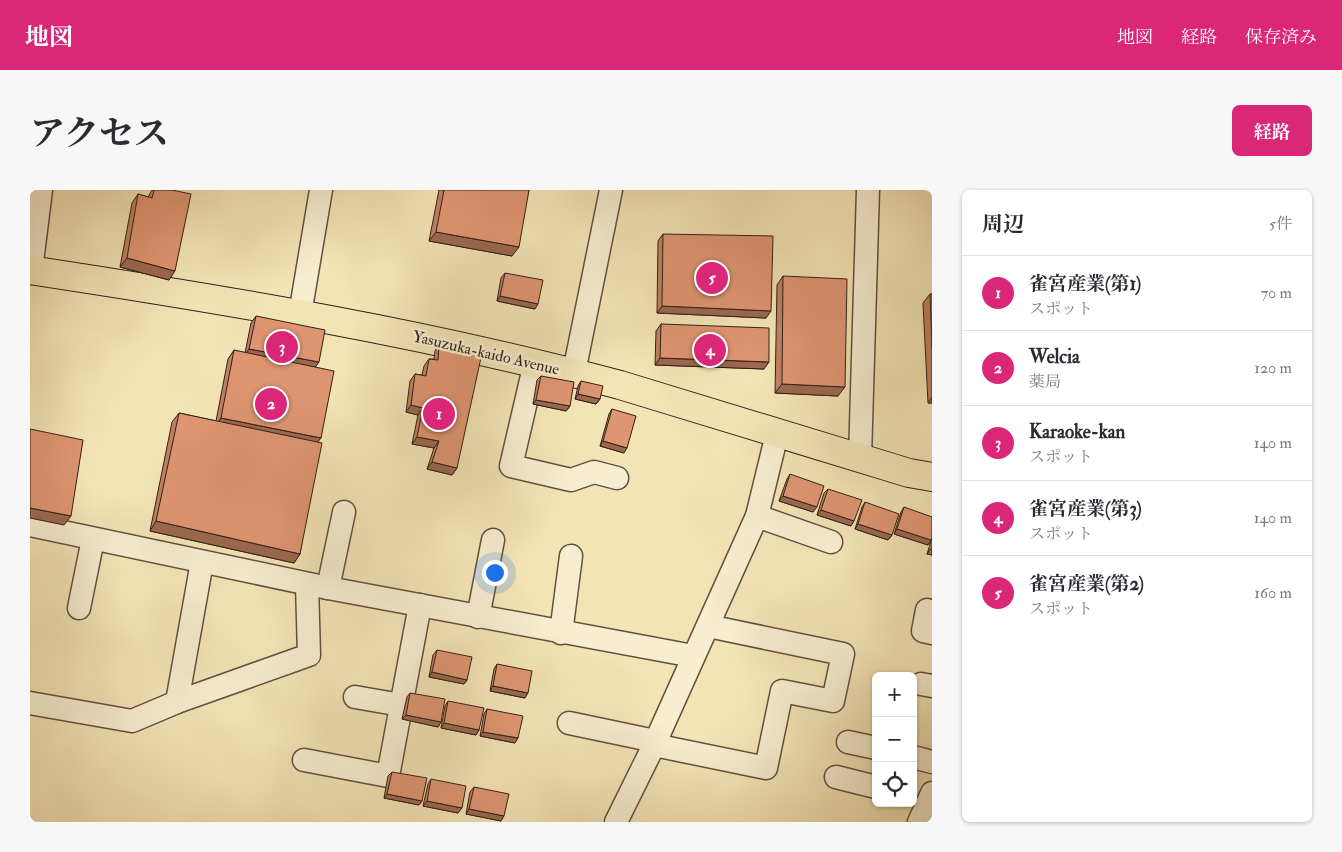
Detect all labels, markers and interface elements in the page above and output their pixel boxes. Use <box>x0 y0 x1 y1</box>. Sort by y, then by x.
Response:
text: 地図 <box>25 22 73 53</box>
text: 地図 <box>1117 26 1153 49</box>
text: 経路 <box>1181 26 1217 49</box>
text: 保存済み <box>1245 26 1317 49</box>
button: 経路 <box>1232 105 1312 156</box>
text: アクセス <box>30 112 169 156</box>
text: 周辺 <box>982 211 1024 238</box>
text: 5件 <box>1269 214 1292 234</box>
pin: 5 <box>696 259 728 297</box>
text: 雀宮産業(第1) <box>1029 272 1141 296</box>
text: 1 <box>995 283 1001 303</box>
text: 70 m <box>1261 283 1292 303</box>
text: スポット <box>1029 299 1093 319</box>
street label: Yasuzuka-kaido Avenue <box>411 326 562 380</box>
pin: 3 <box>266 328 298 366</box>
pin: 4 <box>694 331 726 369</box>
text: Welcia <box>1029 345 1080 369</box>
text: 2 <box>994 358 1002 378</box>
text: 120 m <box>1254 358 1292 378</box>
text: 薬局 <box>1029 372 1061 392</box>
pin: 2 <box>255 385 287 423</box>
pin: 1 <box>423 395 455 433</box>
text: Karaoke-kan <box>1029 420 1125 444</box>
text: 3 <box>995 433 1001 453</box>
text: 140 m <box>1254 433 1292 453</box>
text: スポット <box>1029 447 1093 467</box>
text: 雀宮産業(第3) <box>1029 497 1142 521</box>
text: 4 <box>994 508 1002 528</box>
text: 140 m <box>1254 508 1292 528</box>
text: スポット <box>1029 524 1093 544</box>
your location <box>482 560 508 586</box>
text: 雀宮産業(第2) <box>1029 572 1144 596</box>
text: 5 <box>994 583 1002 603</box>
text: 160 m <box>1254 583 1292 603</box>
text: スポット <box>1029 599 1093 619</box>
map controls <box>872 672 917 807</box>
button: + <box>872 672 917 717</box>
button: − <box>872 717 917 762</box>
button: locate <box>872 762 917 807</box>

